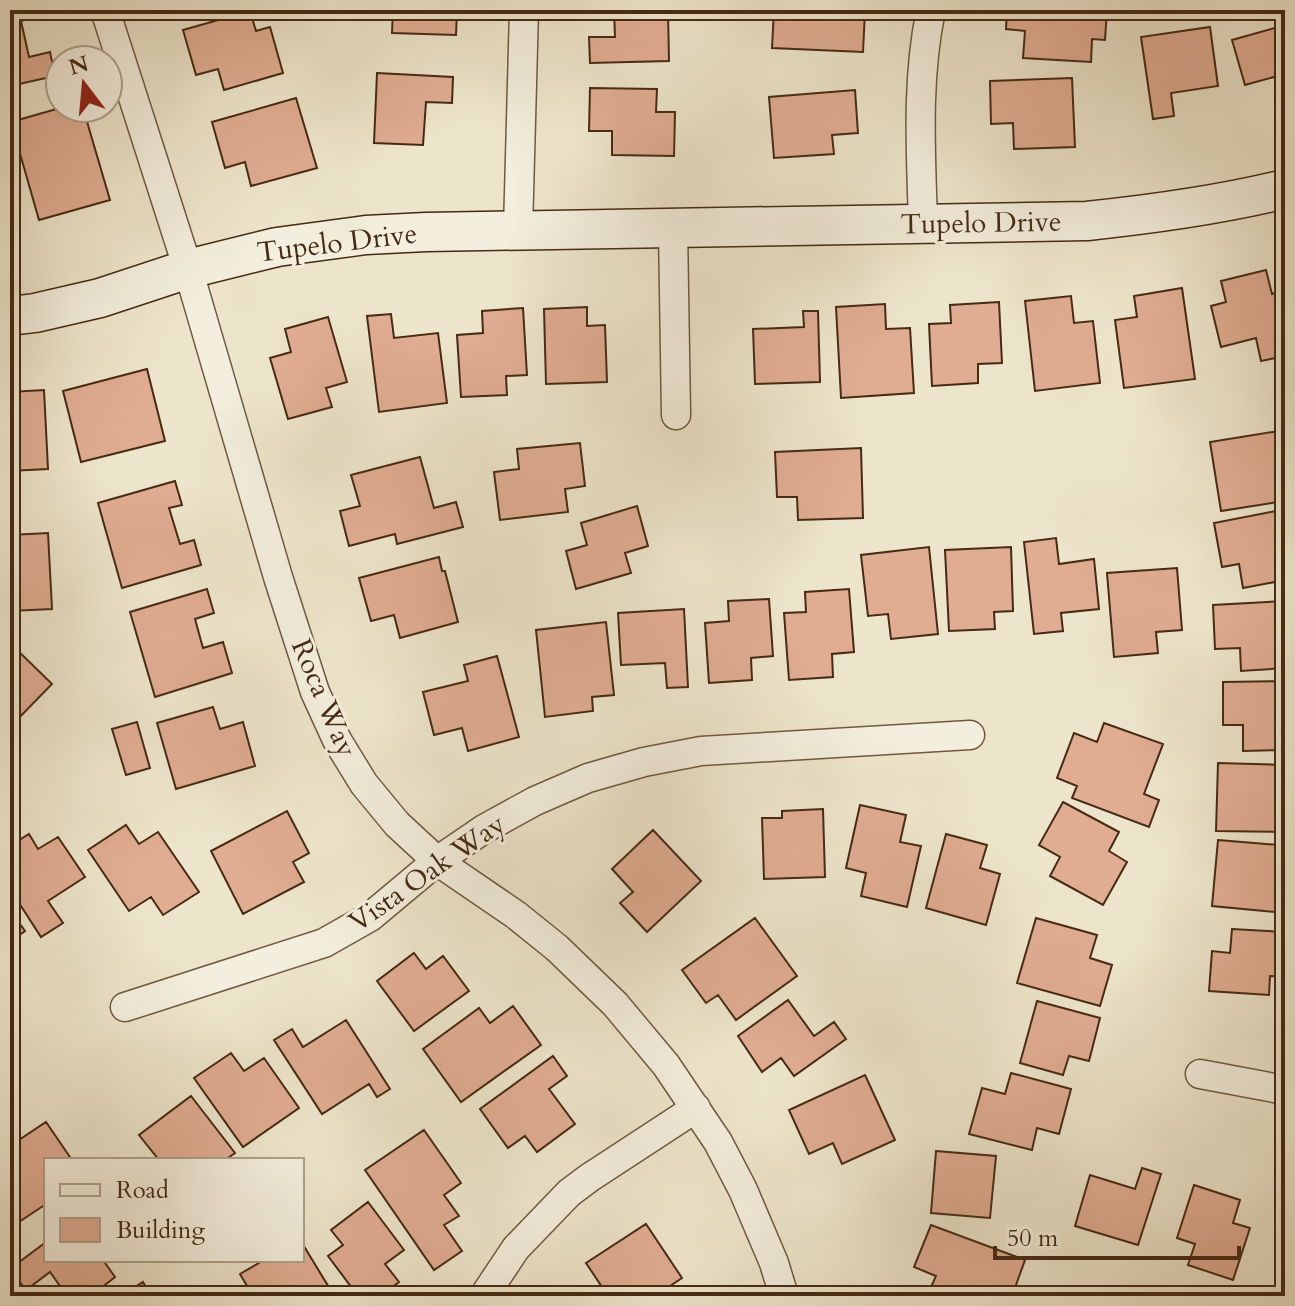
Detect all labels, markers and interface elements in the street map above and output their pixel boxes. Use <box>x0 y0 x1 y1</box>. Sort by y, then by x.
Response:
north arrow <box>44 44 124 124</box>
text: N <box>65 49 92 83</box>
street label: Tupelo Drive <box>900 203 1062 243</box>
street label: Tupelo Drive <box>255 214 419 272</box>
street label: Roca Way <box>282 633 366 763</box>
street label: Vista Oak Way <box>341 805 513 941</box>
legend <box>44 1158 304 1262</box>
text: Road <box>116 1174 169 1207</box>
scale bar <box>995 1210 1239 1260</box>
text: Building <box>116 1214 206 1247</box>
text: 50 m <box>1007 1222 1059 1255</box>

